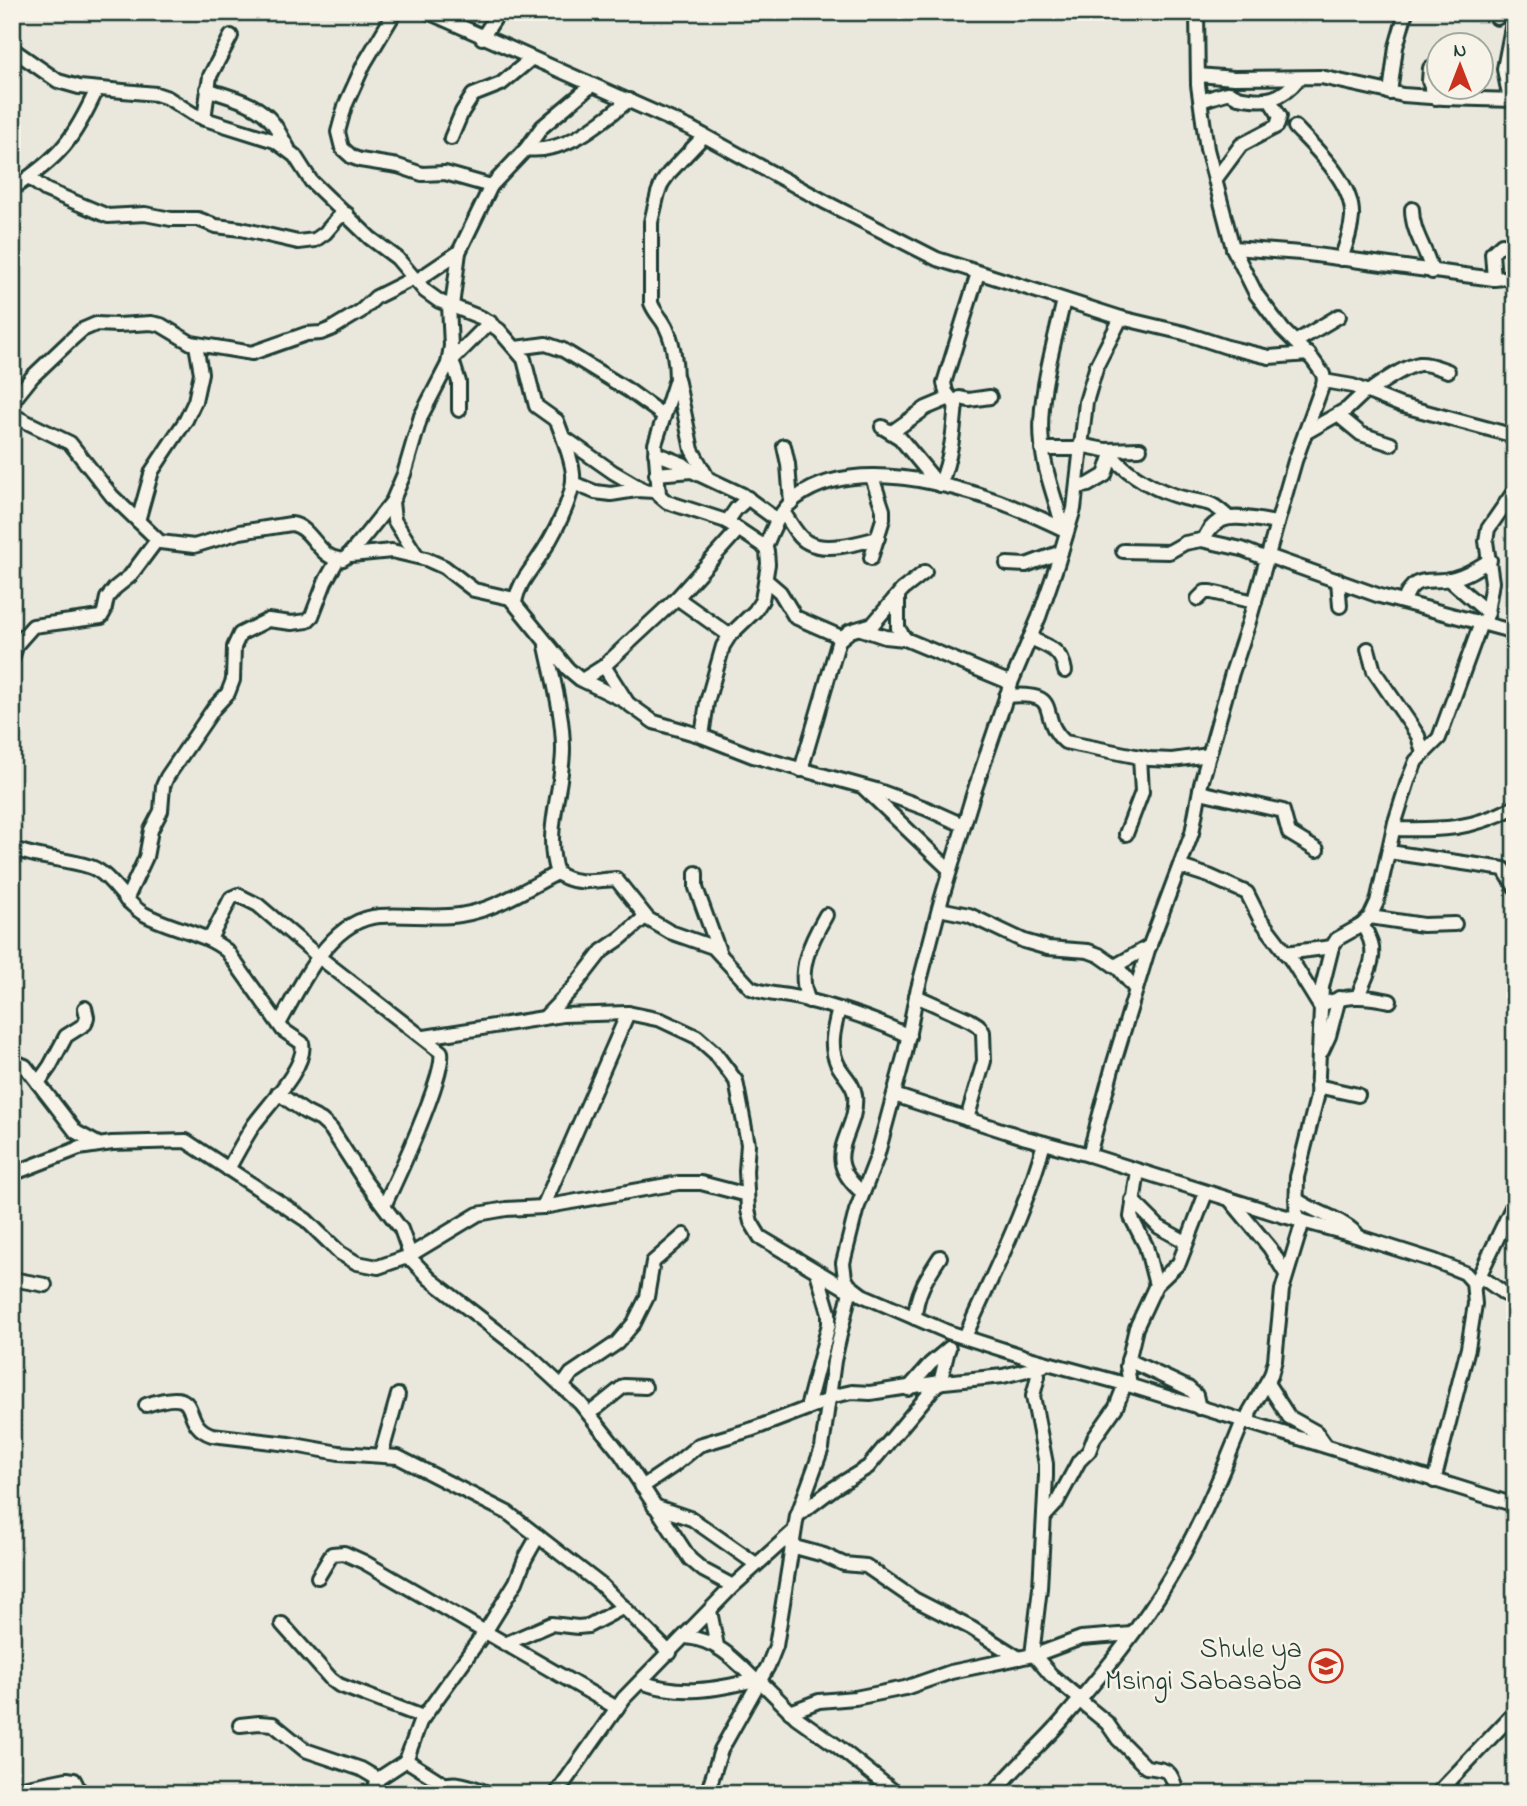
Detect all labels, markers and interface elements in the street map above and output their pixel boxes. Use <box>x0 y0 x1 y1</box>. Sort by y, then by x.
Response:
north arrow <box>1426 32 1496 102</box>
text: N <box>1454 38 1467 65</box>
place label: Shule ya Msingi Sabasaba <box>1105 1630 1302 1703</box>
school or university icon: Shule ya Msingi Sabasaba <box>1307 1647 1345 1685</box>

